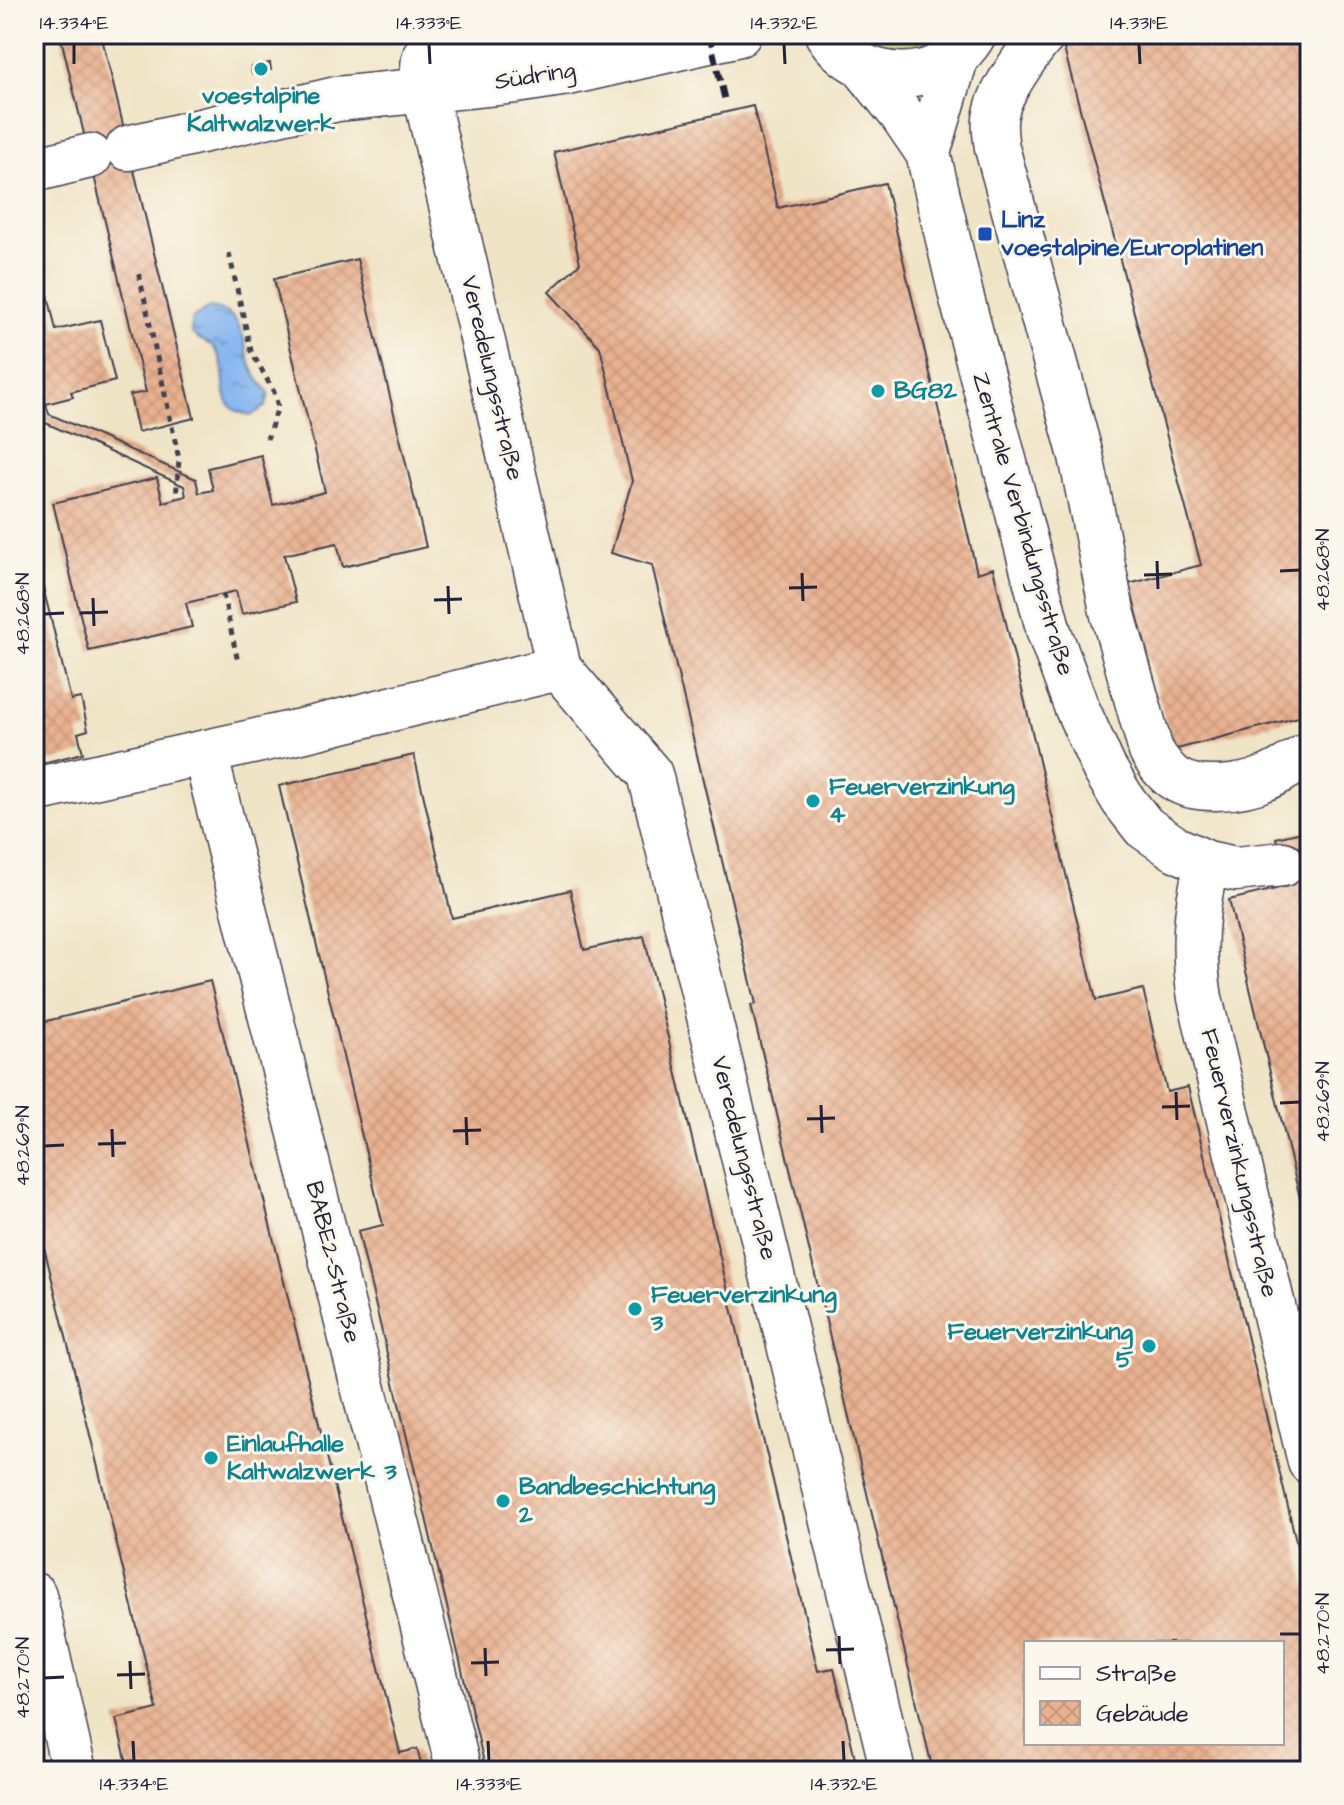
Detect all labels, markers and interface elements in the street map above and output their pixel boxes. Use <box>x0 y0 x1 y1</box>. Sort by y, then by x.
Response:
text: 14.334°E <box>39 9 109 37</box>
text: 14.333°E <box>396 9 462 37</box>
text: 14.332°E <box>750 9 818 37</box>
text: 14.331°E <box>1110 9 1168 37</box>
street label: Südring <box>492 53 578 100</box>
marker: voestalpine Kaltwalzwerk <box>252 60 270 78</box>
place label: voestalpine Kaltwalzwerk <box>187 79 335 141</box>
place label: Linz voestalpine/Europlatinen <box>1001 203 1263 265</box>
marker: Linz voestalpine/Europlatinen <box>976 225 994 243</box>
street label: Veredelungsstraße <box>451 272 532 484</box>
street label: Zentrale Verbindungsstraße <box>962 368 1083 680</box>
place label: BG82 <box>894 374 957 408</box>
marker: BG82 <box>869 382 887 400</box>
text: 48.268°N <box>1309 528 1337 612</box>
text: 48.268°N <box>9 572 37 656</box>
place label: Feuerverzinkung 4 <box>829 770 1015 832</box>
marker: Feuerverzinkung 4 <box>804 792 822 810</box>
street label: Feuerverzinkungsstraße <box>1191 1025 1286 1301</box>
street label: Veredelungsstraße <box>701 1052 786 1264</box>
text: 48.269°N <box>1309 1061 1337 1143</box>
text: 48.269°N <box>9 1105 37 1187</box>
street label: BABE2-Straße <box>296 1178 370 1346</box>
place label: Feuerverzinkung 3 <box>650 1278 837 1340</box>
marker: Feuerverzinkung 3 <box>626 1300 644 1318</box>
place label: Feuerverzinkung 5 <box>947 1315 1134 1377</box>
marker: Feuerverzinkung 5 <box>1140 1337 1158 1355</box>
place label: Einlaufhalle Kaltwalzwerk 3 <box>227 1427 397 1489</box>
marker: Einlaufhalle Kaltwalzwerk 3 <box>202 1449 220 1467</box>
place label: Bandbeschichtung 2 <box>518 1470 716 1532</box>
marker: Bandbeschichtung 2 <box>494 1492 512 1510</box>
text: 48.270°N <box>1309 1593 1337 1675</box>
text: 48.270°N <box>9 1637 37 1719</box>
legend <box>1024 1641 1284 1745</box>
text: Straße <box>1096 1657 1177 1691</box>
text: Gebäude <box>1096 1697 1189 1731</box>
text: 14.334°E <box>99 1770 169 1798</box>
text: 14.333°E <box>456 1770 522 1798</box>
text: 14.332°E <box>810 1770 878 1798</box>

